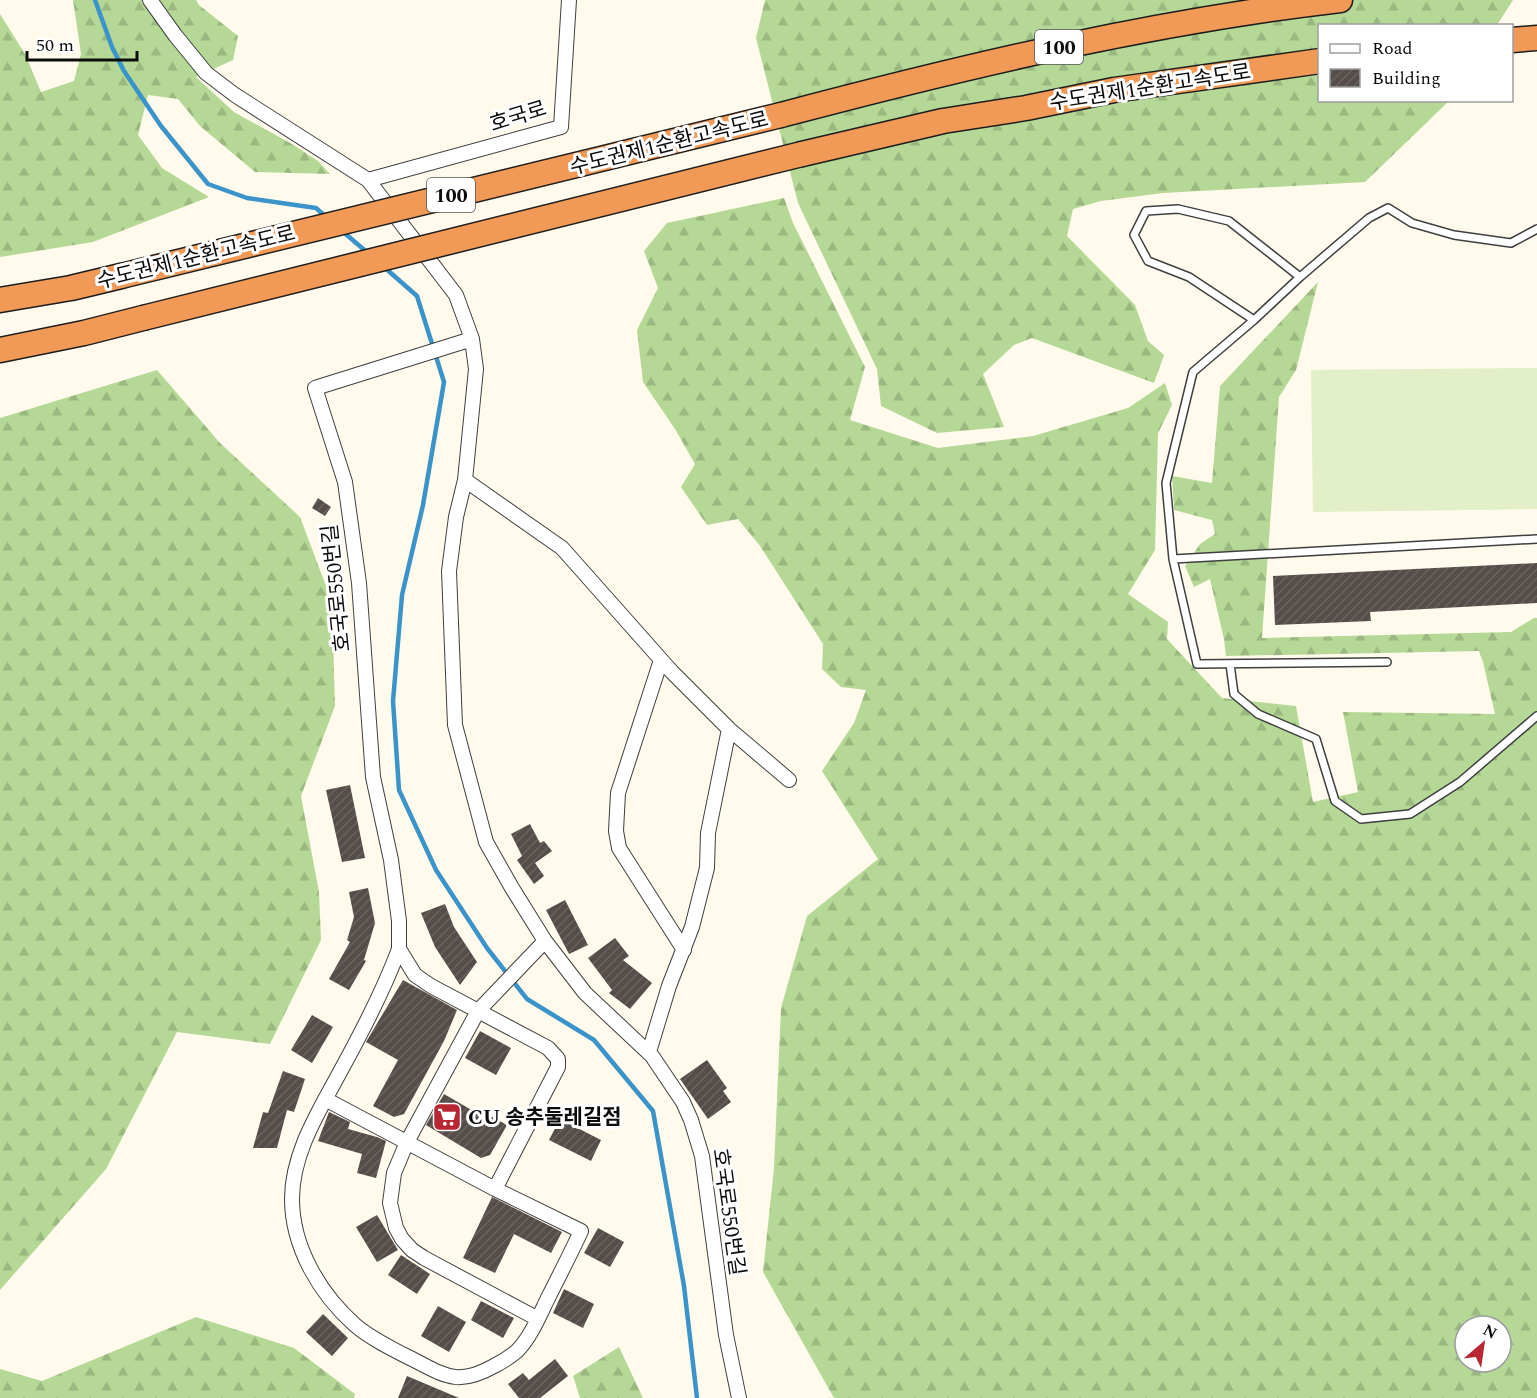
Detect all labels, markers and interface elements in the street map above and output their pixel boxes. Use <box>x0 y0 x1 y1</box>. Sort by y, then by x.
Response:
scale bar <box>27 24 136 62</box>
legend <box>1318 24 1513 102</box>
road number: 100 <box>1035 30 1083 64</box>
text: 50 m <box>36 32 74 59</box>
text: Road <box>1372 35 1413 62</box>
street label: 수도권제1순환고속도로 <box>1047 56 1253 120</box>
text: Building <box>1372 65 1441 92</box>
street label: 호국로 <box>486 93 551 141</box>
street label: 수도권제1순환고속도로 <box>567 104 772 184</box>
road number: 100 <box>427 178 475 212</box>
street label: 수도권제1순환고속도로 <box>94 218 299 298</box>
street label: 호국로550번길 <box>314 523 360 653</box>
supermarket icon: CU 송추둘레길점 <box>431 1101 463 1133</box>
place label: CU 송추둘레길점 <box>468 1102 622 1134</box>
street label: 호국로550번길 <box>703 1146 753 1278</box>
north arrow <box>1453 1314 1513 1374</box>
text: N <box>1478 1318 1501 1345</box>

